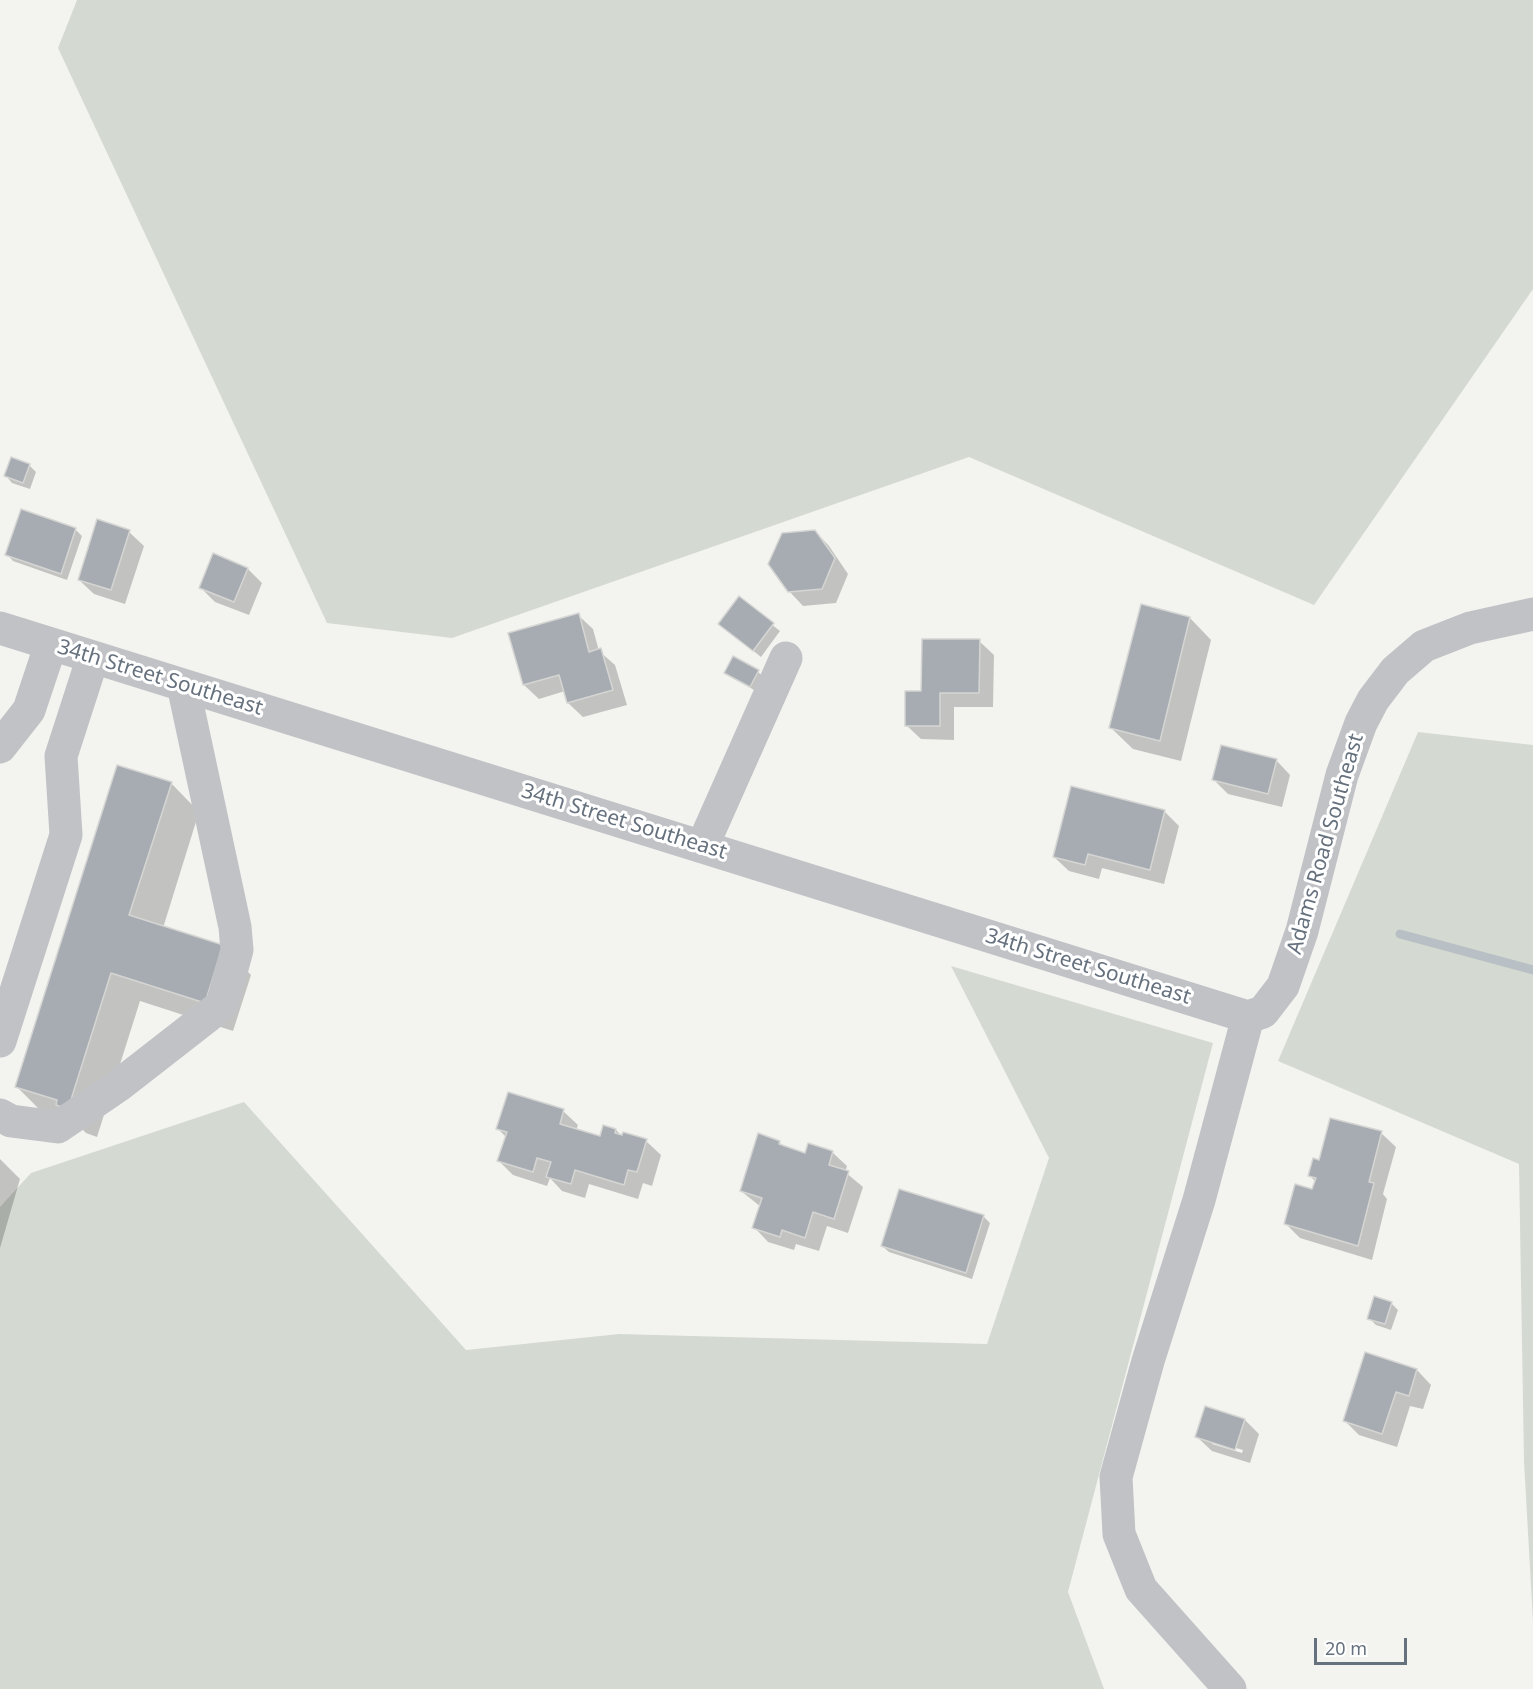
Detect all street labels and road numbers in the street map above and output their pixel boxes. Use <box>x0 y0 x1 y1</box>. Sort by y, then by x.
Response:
street label: 34th Street Southeast <box>54 635 266 721</box>
street label: Adams Road Southeast <box>1282 731 1370 957</box>
street label: 34th Street Southeast <box>518 779 730 865</box>
street label: 34th Street Southeast <box>982 924 1194 1010</box>

